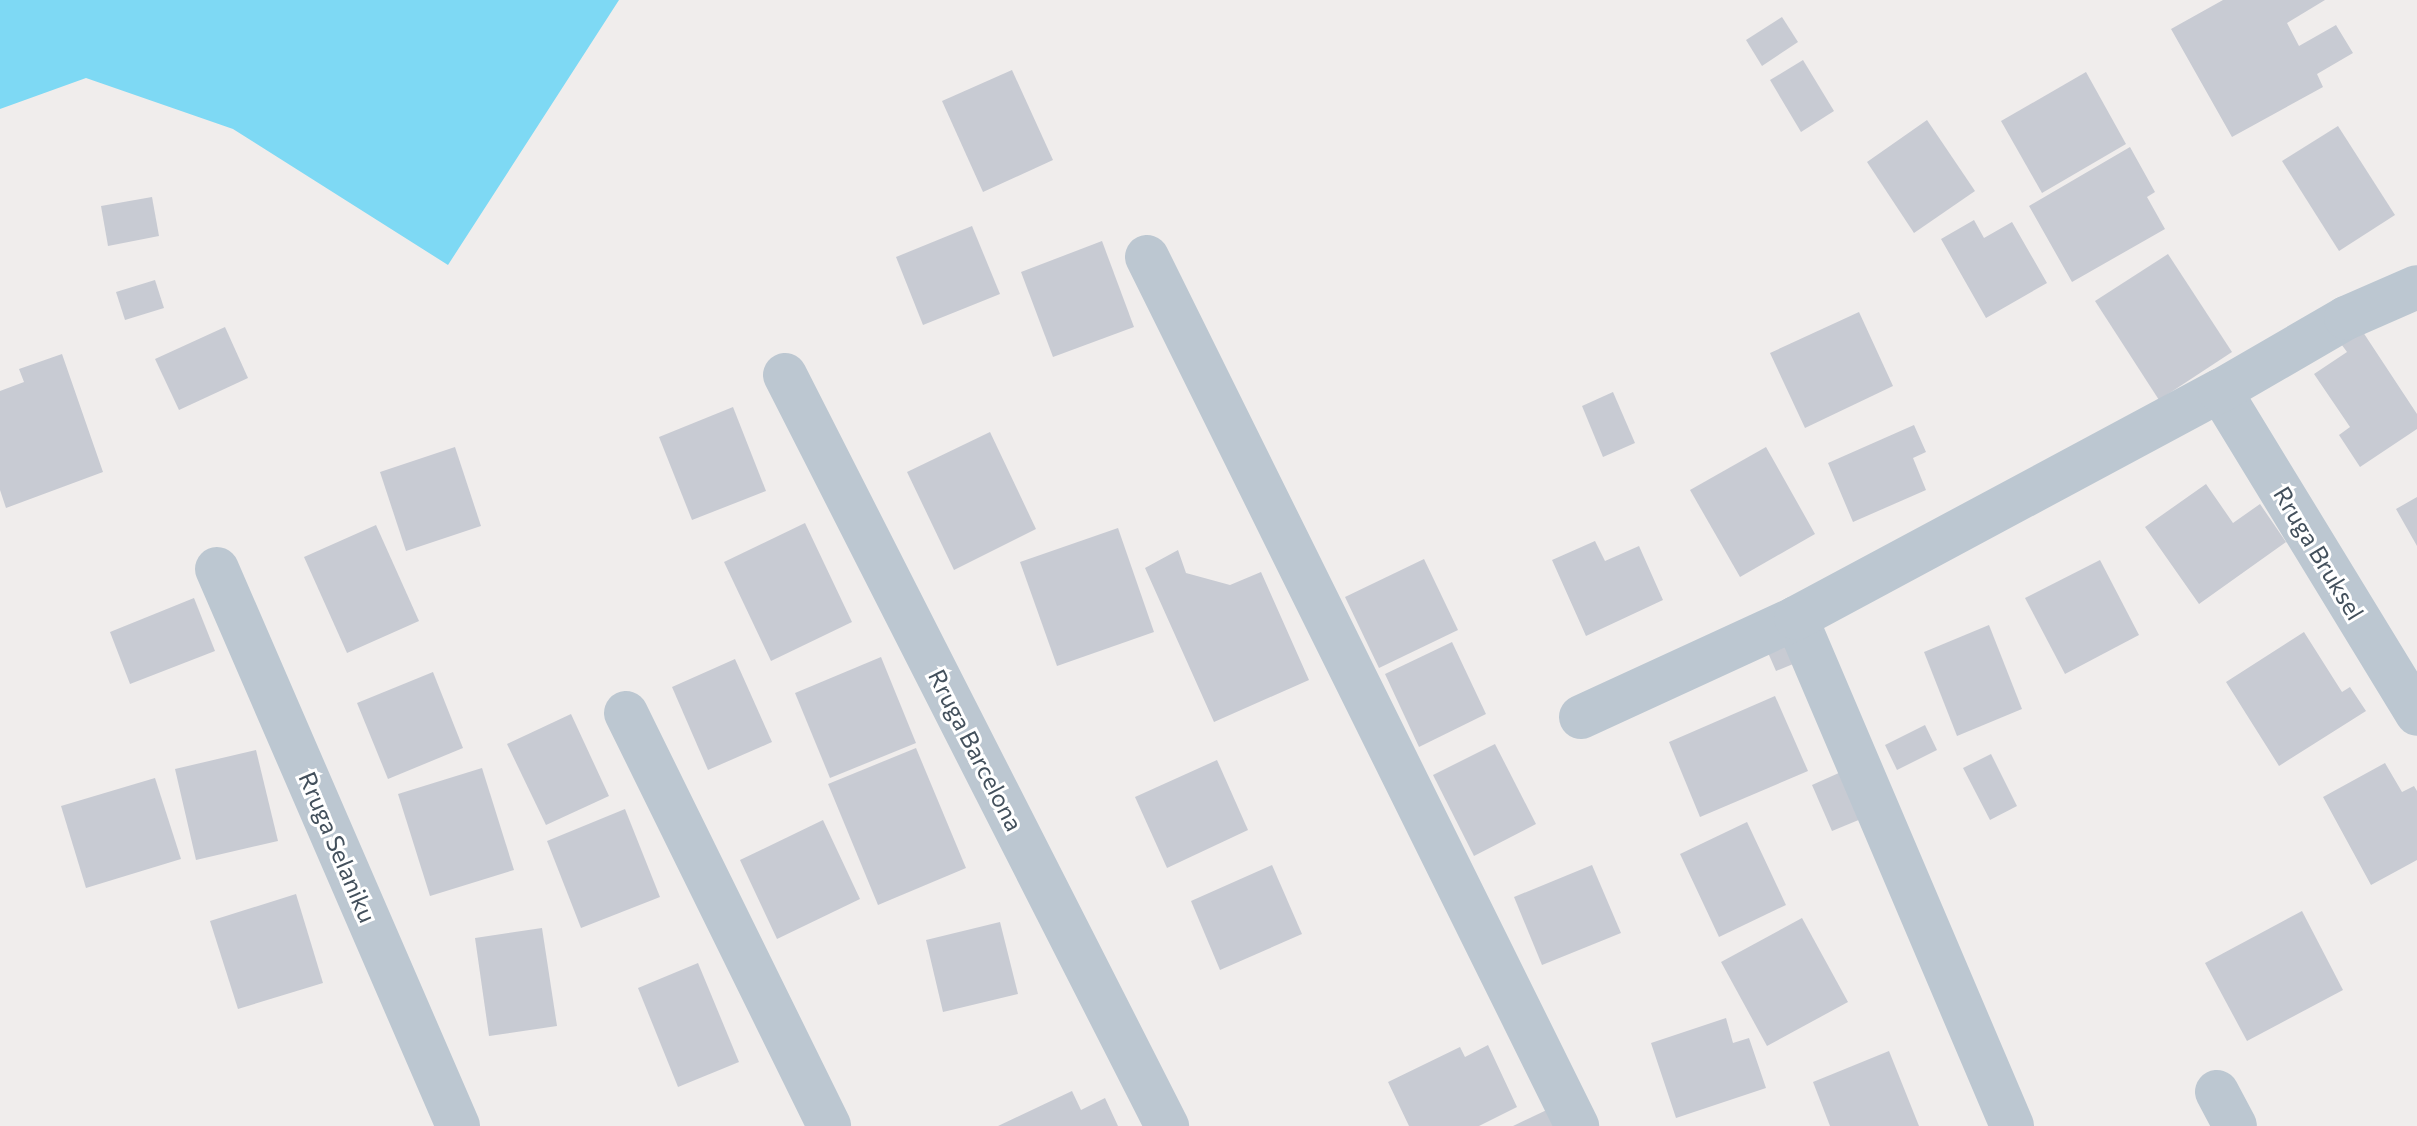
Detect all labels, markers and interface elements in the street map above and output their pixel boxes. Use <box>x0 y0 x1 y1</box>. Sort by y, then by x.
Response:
street label: Rruga Bruksel <box>2268 481 2370 625</box>
street label: Rruga Barcelona <box>923 664 1029 836</box>
street label: Rruga Selaniku <box>293 767 383 927</box>

